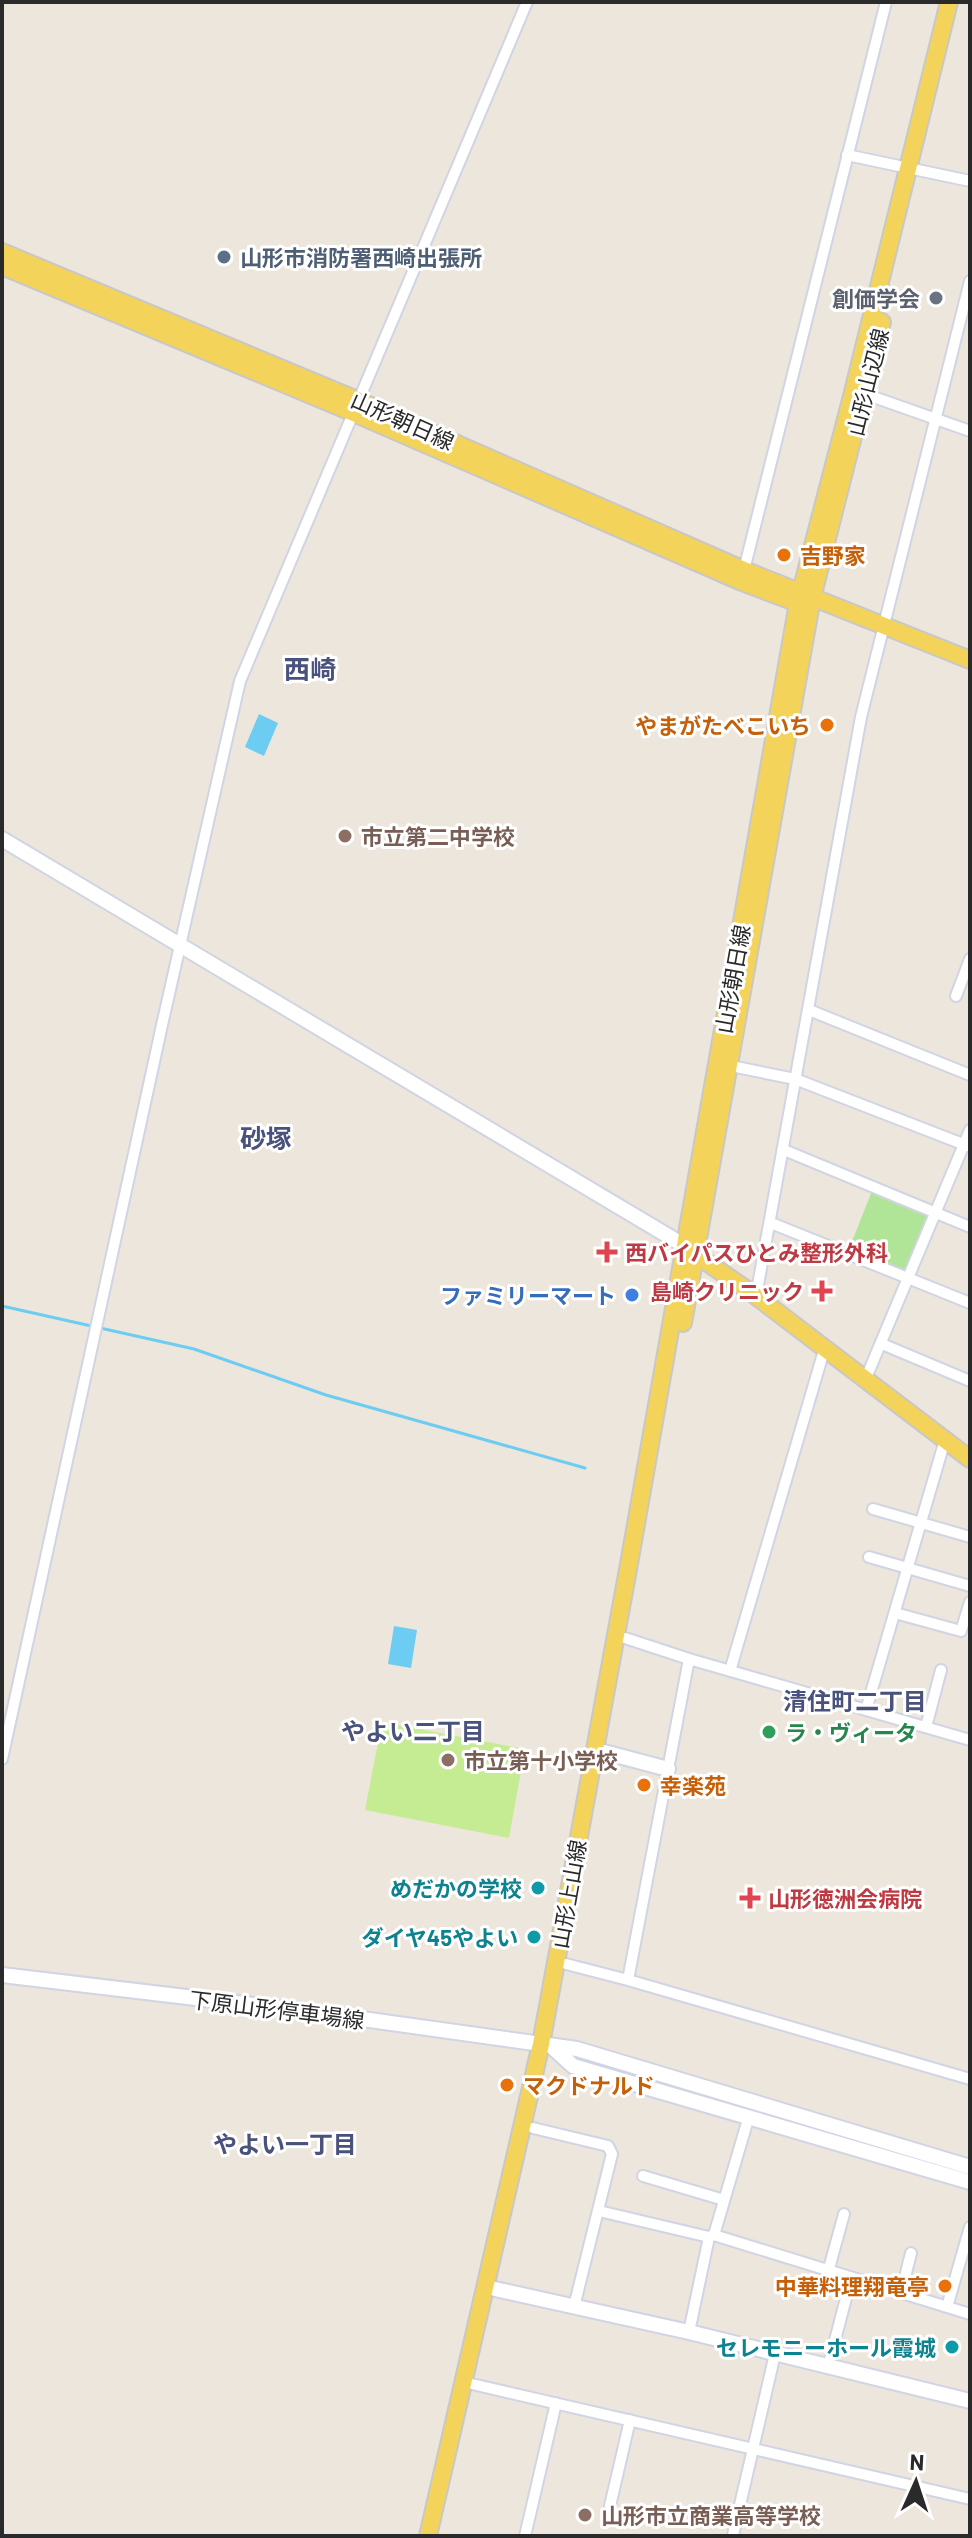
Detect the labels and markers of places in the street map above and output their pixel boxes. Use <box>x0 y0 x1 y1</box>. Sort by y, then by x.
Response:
place label: 山形市消防署西崎出張所 <box>240 244 482 270</box>
marker: 山形市消防署西崎出張所 <box>215 248 233 266</box>
place label: 創価学会 <box>832 285 920 311</box>
marker: 創価学会 <box>927 289 945 307</box>
place label: 吉野家 <box>800 542 866 568</box>
marker: 吉野家 <box>775 546 793 564</box>
place label: やまがたべこいち <box>635 712 811 738</box>
marker: やまがたべこいち <box>818 716 836 734</box>
place label: 市立第二中学校 <box>361 823 515 849</box>
marker: 市立第二中学校 <box>336 827 354 845</box>
place label: 西バイパスひとみ整形外科 <box>625 1239 888 1265</box>
marker: 西バイパスひとみ整形外科 <box>596 1241 618 1263</box>
place label: 島崎クリニック <box>650 1278 804 1304</box>
marker: 島崎クリニック <box>811 1280 833 1302</box>
place label: ファミリーマート <box>440 1282 616 1308</box>
marker: ファミリーマート <box>623 1286 641 1304</box>
place label: ラ・ヴィータ <box>785 1719 917 1745</box>
marker: ラ・ヴィータ <box>760 1723 778 1741</box>
place label: 市立第十小学校 <box>464 1747 618 1773</box>
marker: 市立第十小学校 <box>439 1751 457 1769</box>
place label: 幸楽苑 <box>660 1772 726 1798</box>
marker: 幸楽苑 <box>635 1776 653 1794</box>
place label: めだかの学校 <box>390 1875 522 1901</box>
marker: めだかの学校 <box>529 1879 547 1897</box>
place label: 山形徳洲会病院 <box>768 1885 922 1911</box>
marker: 山形徳洲会病院 <box>739 1887 761 1909</box>
place label: ダイヤ45やよい <box>361 1924 518 1950</box>
marker: ダイヤ45やよい <box>525 1928 543 1946</box>
place label: マクドナルド <box>523 2072 655 2098</box>
marker: マクドナルド <box>498 2076 516 2094</box>
place label: 中華料理翔竜亭 <box>775 2273 929 2299</box>
marker: 中華料理翔竜亭 <box>936 2277 954 2295</box>
place label: セレモニーホール霞城 <box>716 2334 936 2360</box>
marker: セレモニーホール霞城 <box>943 2338 961 2356</box>
place label: 山形市立商業高等学校 <box>601 2502 821 2528</box>
marker: 山形市立商業高等学校 <box>576 2506 594 2524</box>

